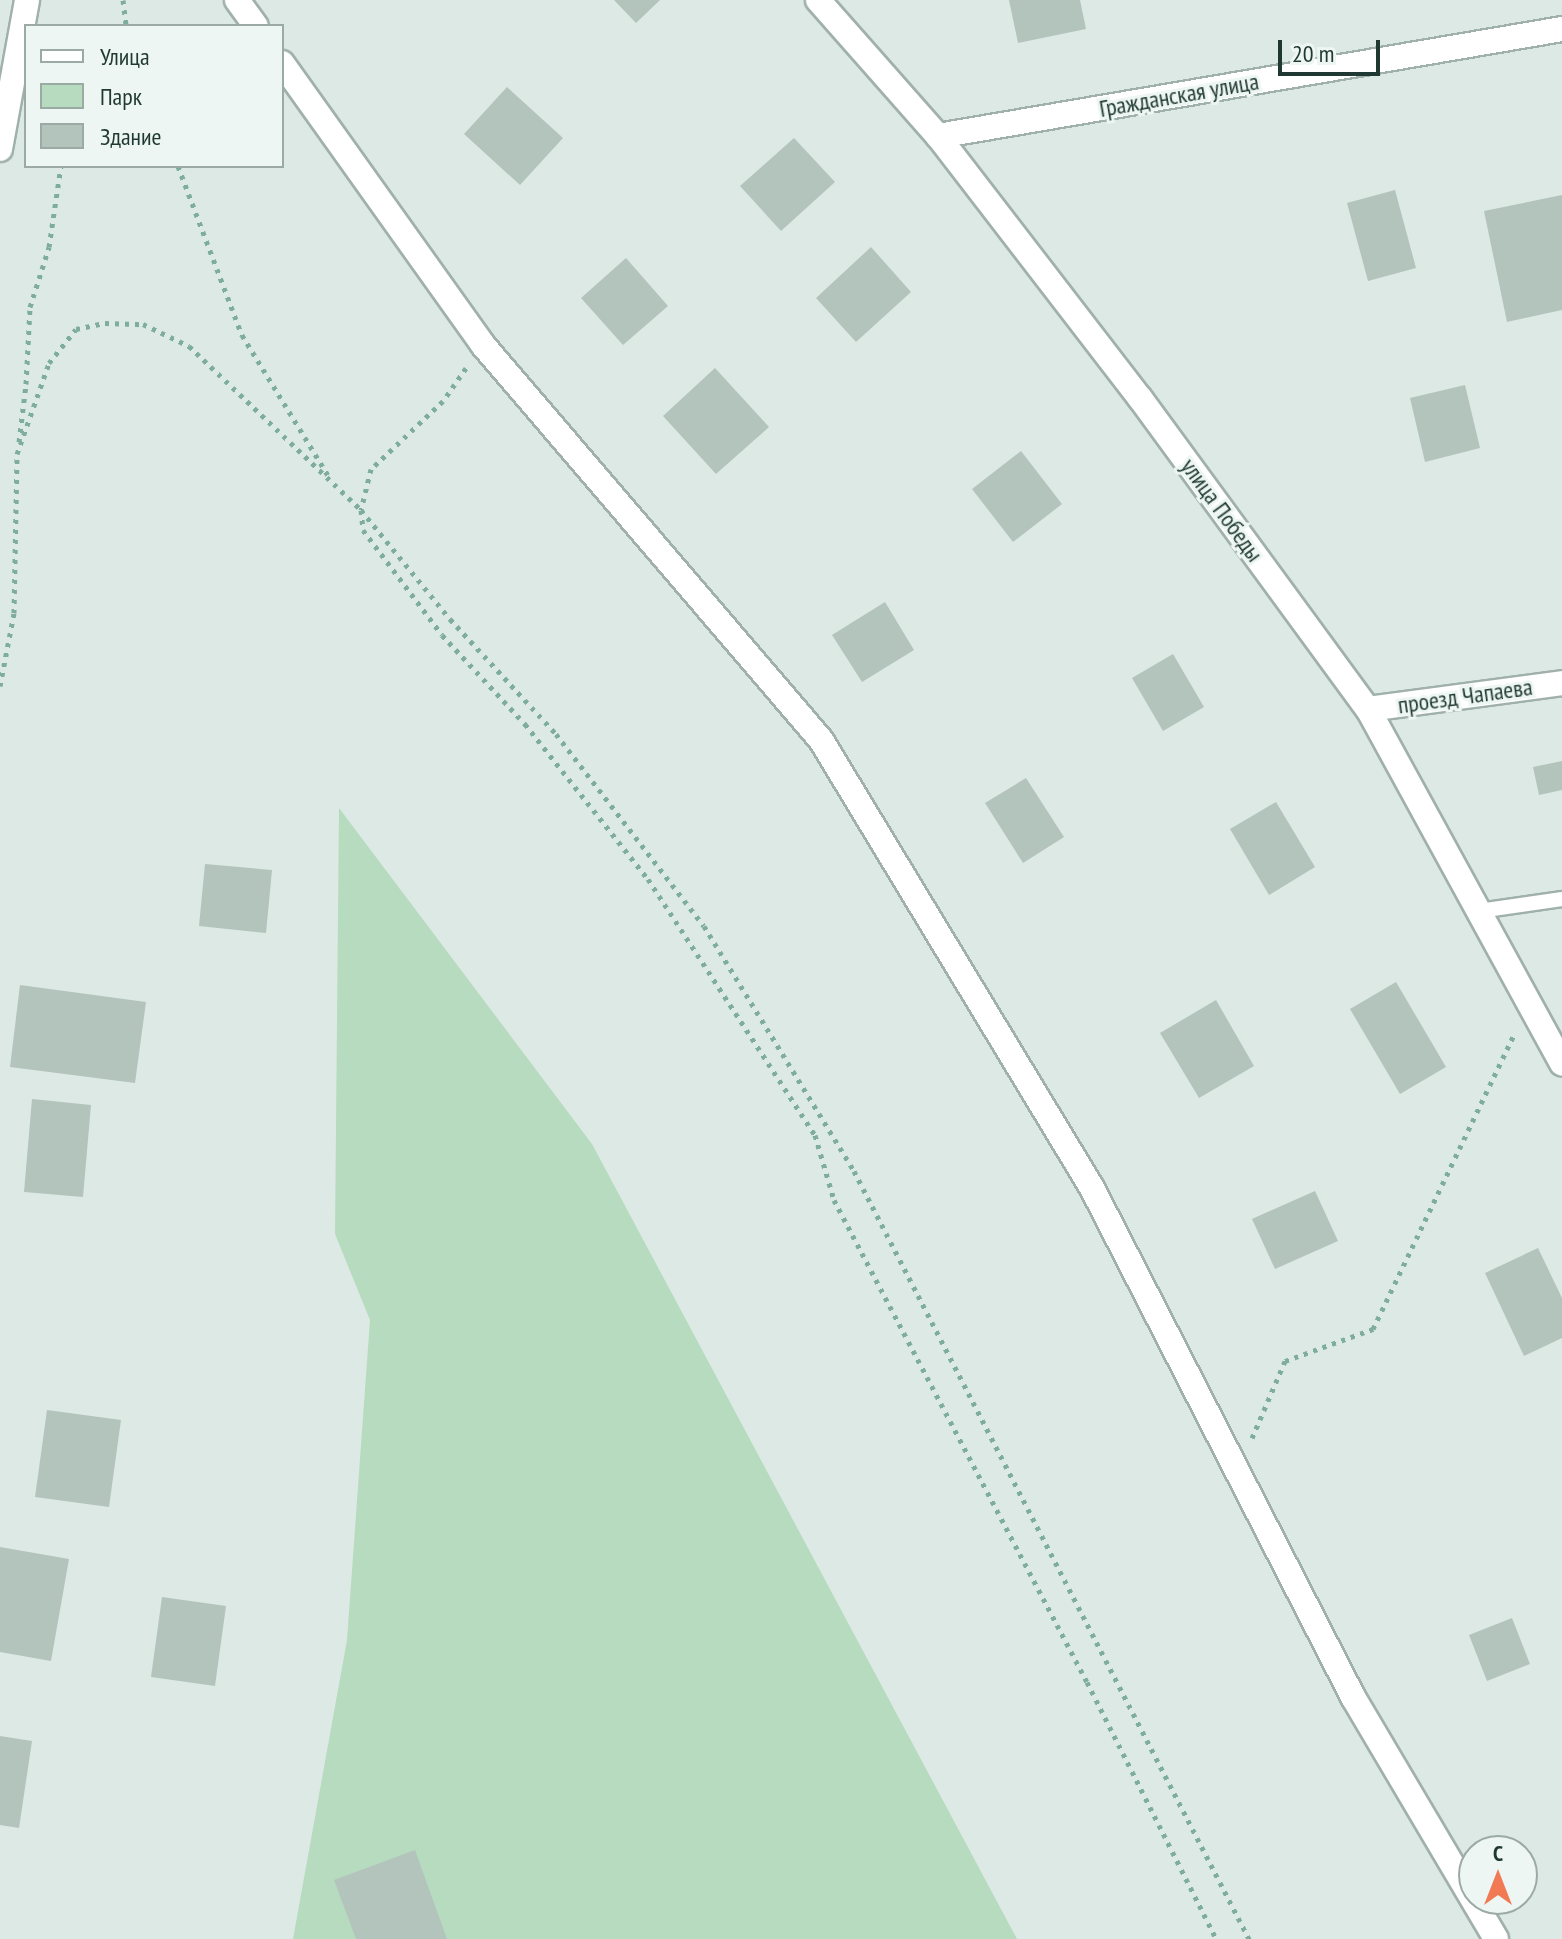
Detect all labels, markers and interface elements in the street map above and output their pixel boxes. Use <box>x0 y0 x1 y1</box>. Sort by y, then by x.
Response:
legend <box>24 24 284 168</box>
scale bar <box>1282 24 1384 74</box>
text: 20 m <box>1292 38 1334 69</box>
text: Улица <box>100 41 150 72</box>
street label: Гражданская улица <box>1097 67 1261 123</box>
text: Парк <box>100 81 142 112</box>
text: Здание <box>100 121 161 152</box>
street label: улица Победы <box>1175 453 1269 567</box>
street label: проезд Чапаева <box>1396 672 1534 720</box>
north arrow <box>1458 1835 1538 1915</box>
text: С <box>1493 1839 1503 1867</box>

